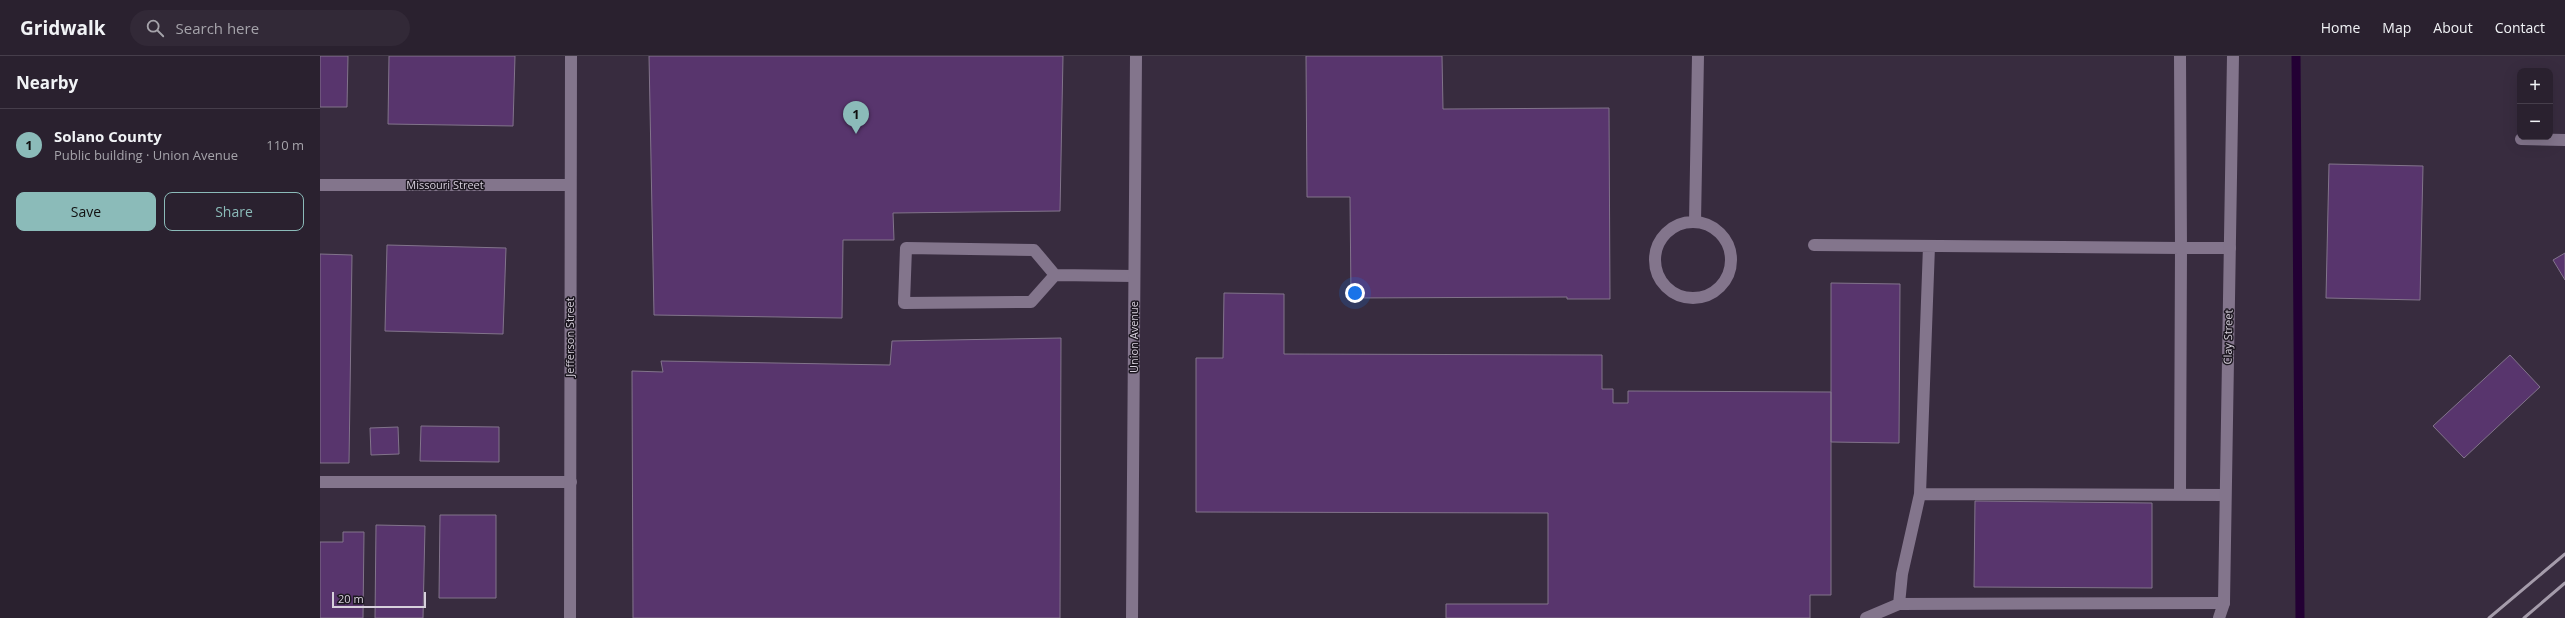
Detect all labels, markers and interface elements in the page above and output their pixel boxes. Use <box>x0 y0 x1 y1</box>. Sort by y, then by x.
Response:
search box <box>130 10 410 46</box>
text: Gridwalk <box>20 15 106 41</box>
icon: search <box>144 17 166 39</box>
text: Search here <box>176 18 259 38</box>
text: Home <box>2321 18 2360 37</box>
text: Map <box>2382 18 2411 37</box>
text: About <box>2433 18 2473 37</box>
text: Contact <box>2495 18 2545 37</box>
map controls <box>2517 68 2553 140</box>
button: + <box>2517 68 2553 104</box>
text: Nearby <box>16 71 78 94</box>
pin: 1 <box>843 101 869 134</box>
button: − <box>2517 104 2553 140</box>
text: Solano County <box>54 126 162 146</box>
text: 1 <box>25 136 33 154</box>
text: 110 m <box>266 136 304 154</box>
text: Public building · Union Avenue <box>54 146 238 164</box>
street label: Missouri Street <box>406 177 484 192</box>
button: Save <box>16 192 156 231</box>
button: Share <box>164 192 304 231</box>
your location <box>1345 283 1365 303</box>
street label: Jefferson Street <box>562 297 577 378</box>
street label: Union Avenue <box>1126 301 1141 373</box>
street label: Clay Street <box>2220 309 2235 365</box>
scale bar <box>332 590 426 609</box>
text: 20 m <box>338 591 364 606</box>

